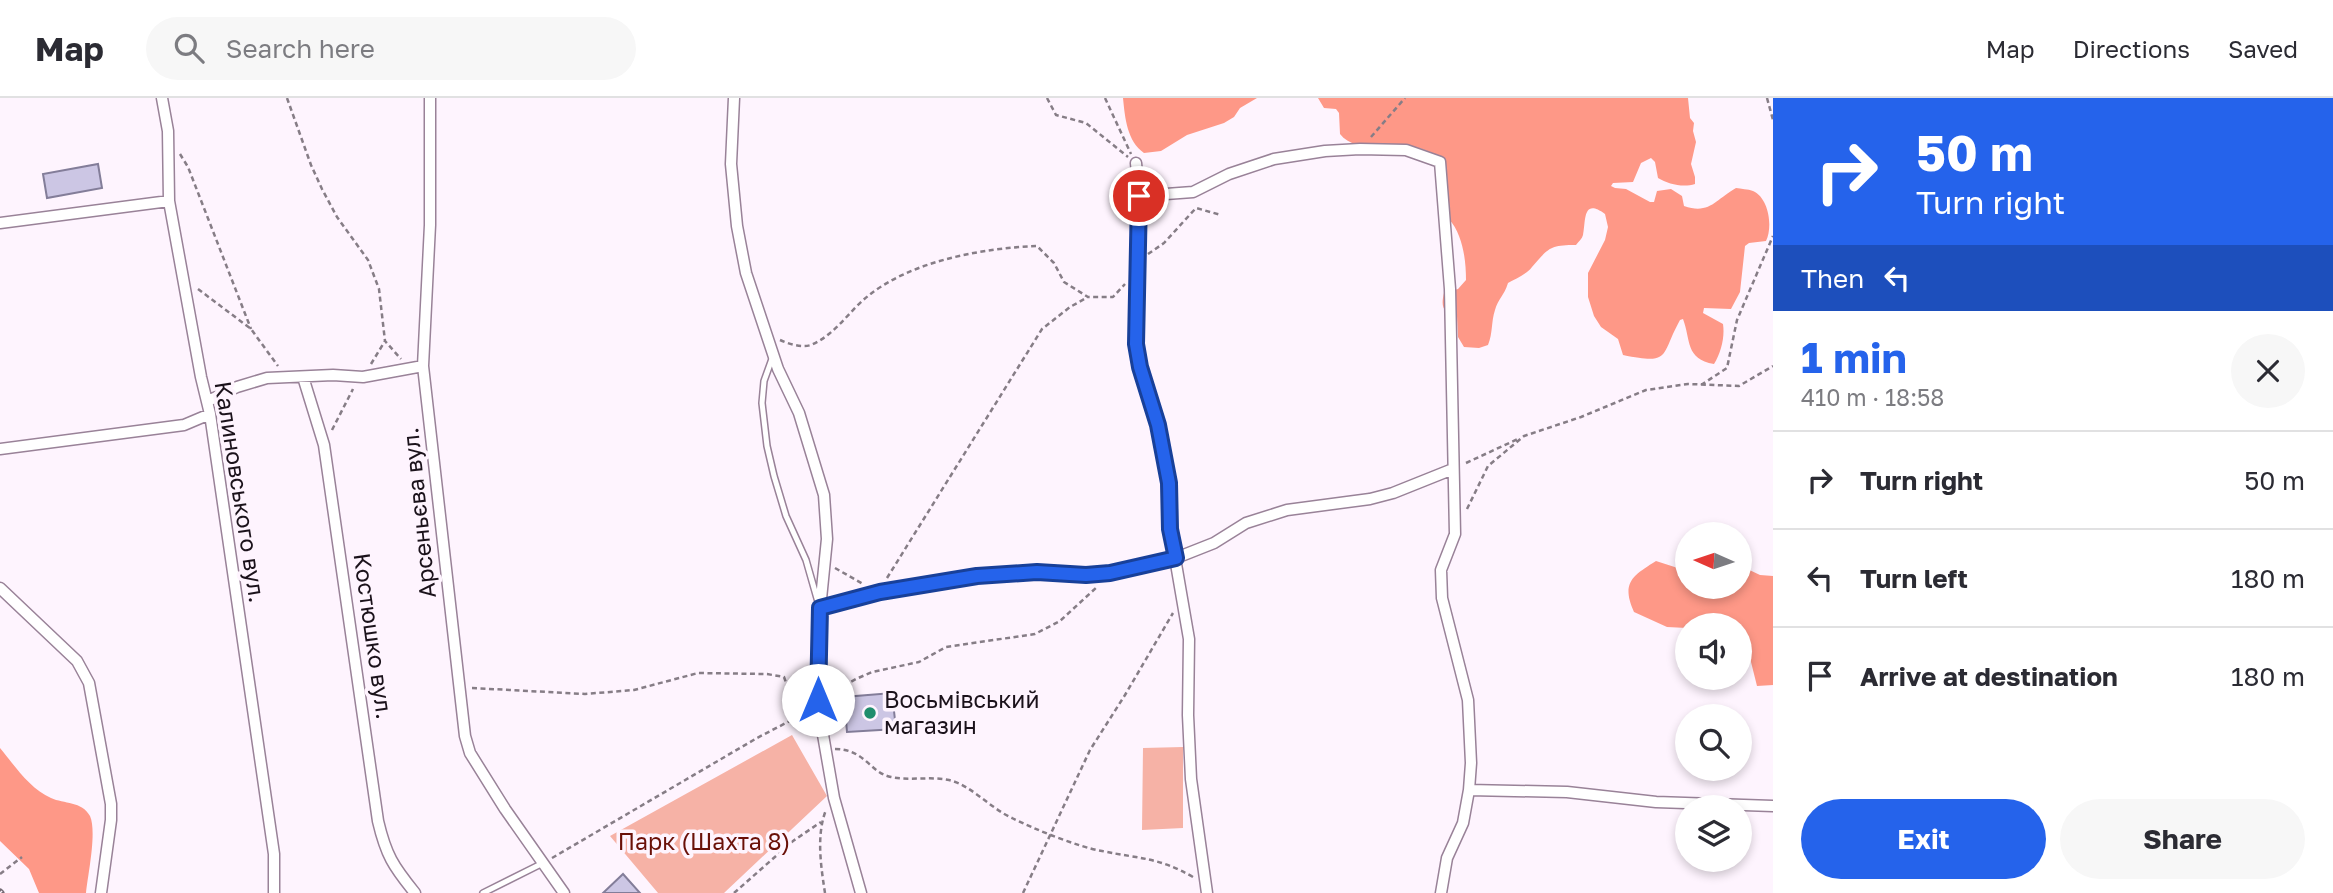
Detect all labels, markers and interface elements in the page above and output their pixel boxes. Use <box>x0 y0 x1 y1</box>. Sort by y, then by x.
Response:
search box <box>146 17 636 80</box>
text: Map <box>35 29 104 68</box>
icon: search <box>170 29 208 67</box>
text: Search here <box>226 33 375 64</box>
text: Map <box>1986 34 2035 63</box>
text: Directions <box>2073 34 2190 63</box>
text: Saved <box>2228 34 2298 63</box>
text: 50 m <box>1916 123 2033 182</box>
icon: right <box>1801 126 1892 217</box>
pin <box>1109 166 1169 226</box>
icon: arrive <box>1120 177 1158 215</box>
text: Turn right <box>1916 183 2065 221</box>
icon: left <box>1878 259 1916 297</box>
text: Then <box>1801 263 1864 294</box>
text: 1 min <box>1801 332 1907 382</box>
button: close <box>2231 334 2305 408</box>
street label: Калиновського вул. <box>210 379 272 604</box>
text: 410 m · 18:58 <box>1801 383 1944 411</box>
street label: Арсеньєва вул. <box>395 426 441 600</box>
icon: right <box>1801 461 1839 499</box>
text: Turn right <box>1860 465 1983 496</box>
text: 50 m <box>2244 465 2305 496</box>
north arrow <box>1675 522 1752 598</box>
map controls <box>1675 522 1752 872</box>
street label: Костюшко вул. <box>348 551 399 721</box>
icon: left <box>1801 559 1839 597</box>
text: Turn left <box>1860 563 1968 594</box>
text: 180 m <box>2231 563 2305 594</box>
button: sound <box>1675 613 1752 690</box>
icon: arrive <box>1801 657 1839 695</box>
text: Arrive at destination <box>1860 661 2118 692</box>
text: 180 m <box>2231 661 2305 692</box>
position arrow <box>781 663 855 737</box>
place label: Восьмівський магазин <box>884 685 1039 739</box>
button: search <box>1675 704 1752 781</box>
marker: Восьмівський магазин <box>862 705 878 721</box>
button: layers <box>1675 795 1752 872</box>
button: Exit <box>1801 799 2046 879</box>
button: Share <box>2060 799 2305 879</box>
park label: Парк (Шахта 8) <box>618 827 790 855</box>

